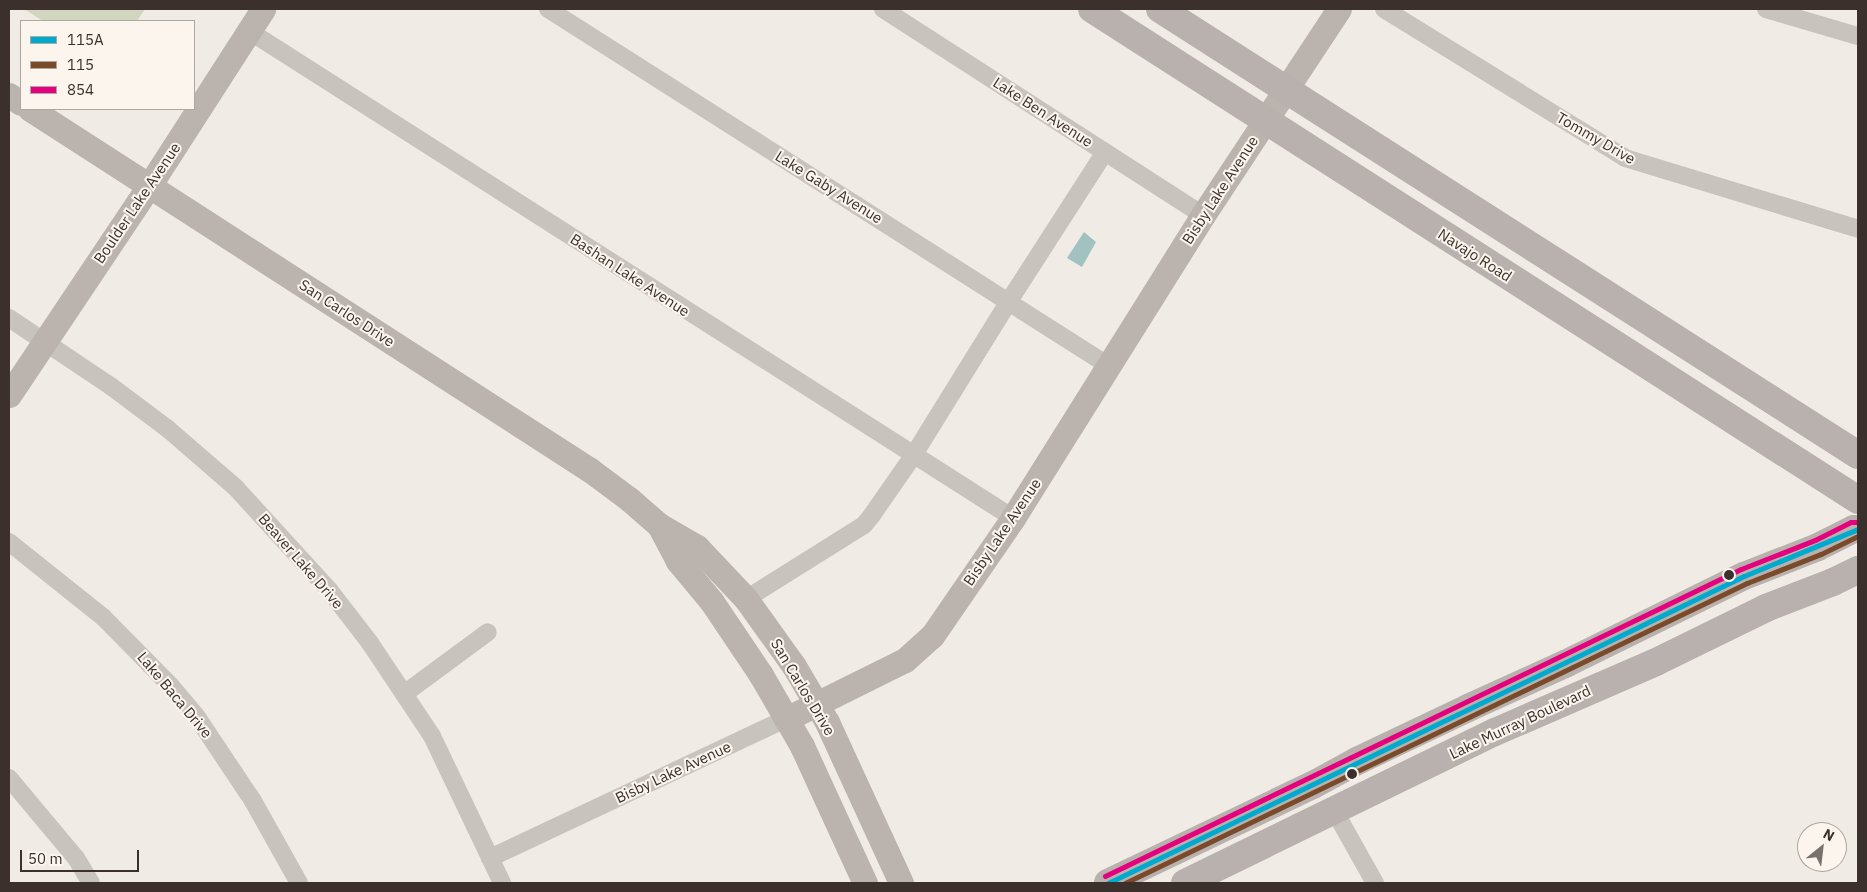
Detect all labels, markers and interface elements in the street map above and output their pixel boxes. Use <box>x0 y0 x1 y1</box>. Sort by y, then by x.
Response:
legend <box>20 20 195 110</box>
text: 115A <box>67 30 104 49</box>
text: 115 <box>67 55 94 74</box>
street label: Lake Ben Avenue <box>990 73 1096 151</box>
text: 854 <box>67 80 94 99</box>
street label: Tommy Drive <box>1553 108 1639 168</box>
street label: Bisby Lake Avenue <box>1178 132 1262 248</box>
street label: Boulder Lake Avenue <box>90 139 184 267</box>
street label: Lake Gaby Avenue <box>772 147 886 227</box>
street label: Navajo Road <box>1435 225 1515 285</box>
street label: Bashan Lake Avenue <box>567 230 693 320</box>
street label: San Carlos Drive <box>296 276 398 350</box>
street label: Bisby Lake Avenue <box>959 475 1045 589</box>
street label: Beaver Lake Drive <box>255 510 347 612</box>
unlabelled marker <box>1724 570 1734 580</box>
street label: San Carlos Drive <box>767 635 839 739</box>
street label: Lake Baca Drive <box>134 648 216 742</box>
street label: Lake Murray Boulevard <box>1446 681 1594 763</box>
street label: Bisby Lake Avenue <box>612 737 734 807</box>
unlabelled marker <box>1347 769 1357 779</box>
north arrow <box>1797 822 1847 872</box>
text: N <box>1820 824 1838 845</box>
scale bar <box>22 840 141 872</box>
text: 50 m <box>28 849 63 868</box>

